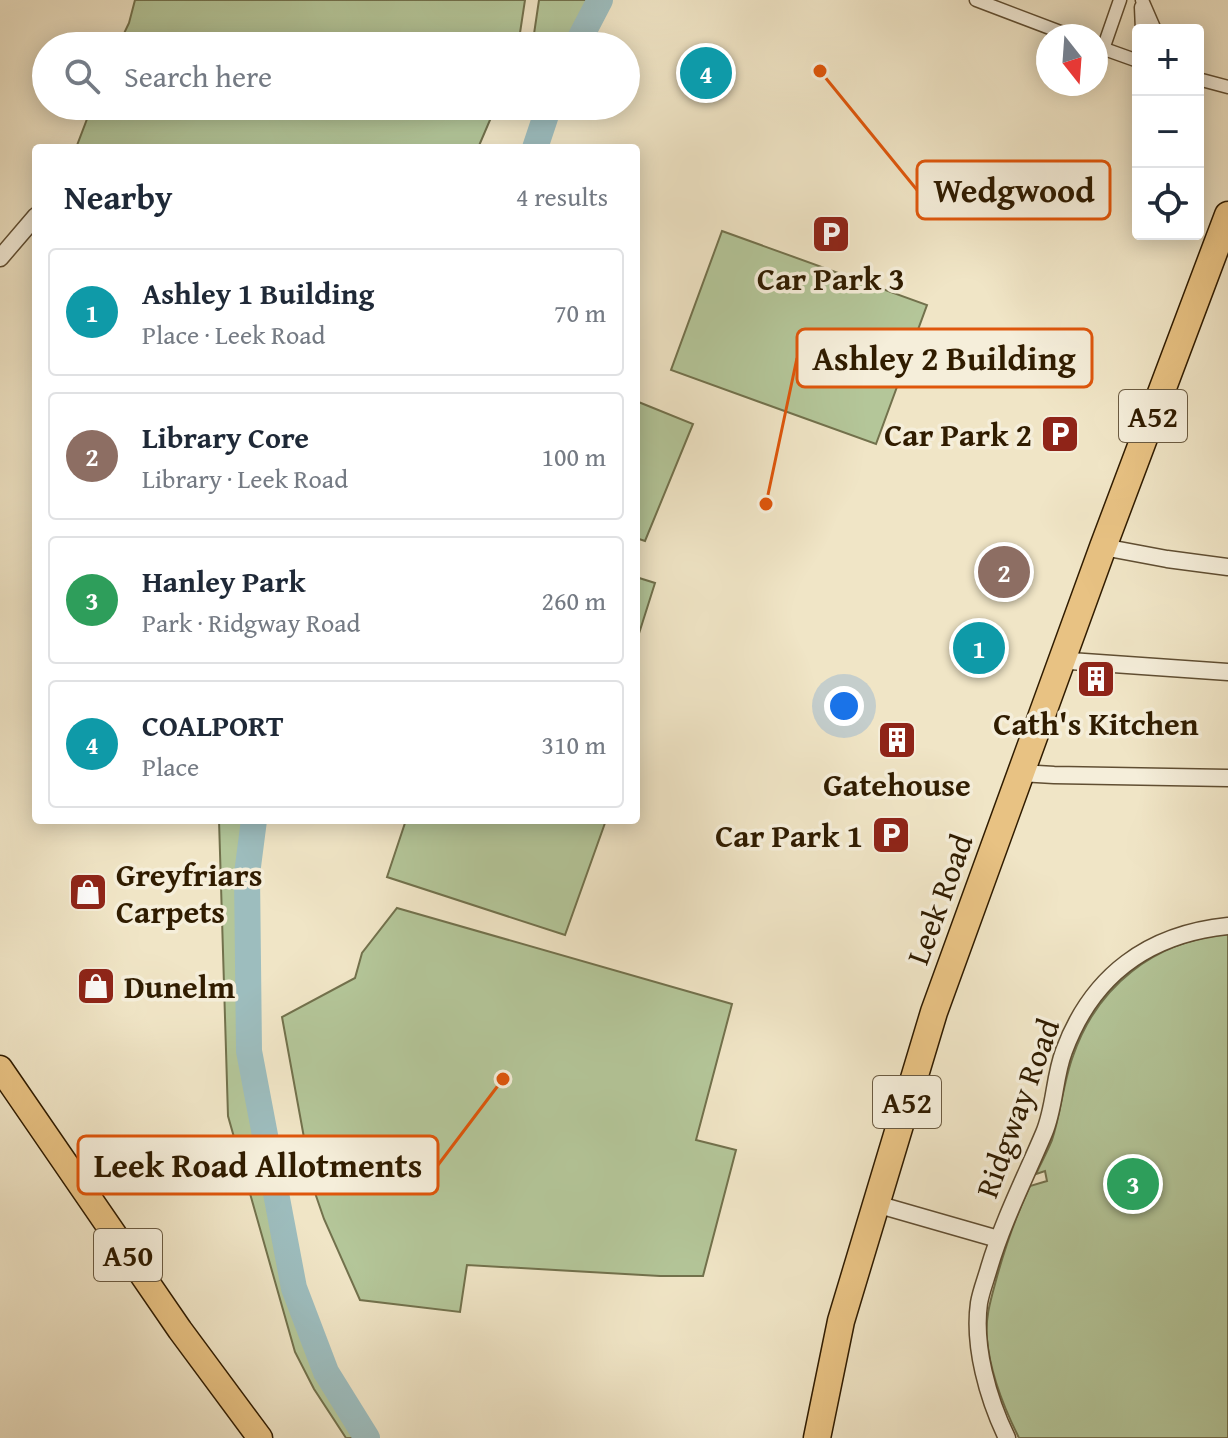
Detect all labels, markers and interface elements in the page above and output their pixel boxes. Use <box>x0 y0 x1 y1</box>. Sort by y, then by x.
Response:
north arrow <box>1036 24 1108 96</box>
map controls <box>1132 24 1204 240</box>
button: + <box>1132 24 1204 96</box>
search box <box>32 32 640 120</box>
pin: 4 <box>680 43 732 103</box>
icon: search <box>60 54 104 98</box>
text: Search here <box>124 54 272 98</box>
button: − <box>1132 96 1204 168</box>
callout: Wedgwood <box>917 161 1110 219</box>
text: Wedgwood <box>933 165 1095 214</box>
button: locate <box>1132 168 1204 240</box>
text: Nearby <box>64 172 173 221</box>
text: 4 results <box>516 177 608 216</box>
parking icon: Car Park 3 <box>810 213 852 255</box>
place label: Car Park 3 <box>757 255 905 302</box>
text: Ashley 1 Building <box>142 271 374 315</box>
text: 1 <box>85 293 99 332</box>
text: 70 m <box>554 293 606 332</box>
text: Place · Leek Road <box>142 315 325 354</box>
callout: Ashley 2 Building <box>797 329 1092 387</box>
text: Ashley 2 Building <box>812 333 1076 382</box>
road number: A52 <box>1119 390 1187 442</box>
place label: Car Park 2 <box>884 411 1032 458</box>
parking icon: Car Park 2 <box>1039 413 1081 455</box>
text: Library Core <box>142 415 309 459</box>
text: 2 <box>85 437 99 476</box>
text: 100 m <box>541 437 606 476</box>
text: Library · Leek Road <box>142 459 348 498</box>
pin: 2 <box>978 542 1030 602</box>
text: Hanley Park <box>142 559 306 603</box>
text: 3 <box>85 581 99 620</box>
text: 260 m <box>541 581 606 620</box>
text: Park · Ridgway Road <box>142 603 360 642</box>
pin: 1 <box>953 618 1005 678</box>
building icon: Cath's Kitchen <box>1075 658 1117 700</box>
your location <box>824 686 864 726</box>
place label: Cath's Kitchen <box>993 700 1199 747</box>
text: COALPORT <box>142 703 284 747</box>
building icon: Gatehouse <box>876 719 918 761</box>
text: 4 <box>85 725 99 764</box>
text: 310 m <box>541 725 606 764</box>
text: Place <box>142 747 199 786</box>
place label: Gatehouse <box>823 761 971 808</box>
place label: Car Park 1 <box>715 812 863 859</box>
parking icon: Car Park 1 <box>870 814 912 856</box>
street label: Leek Road <box>894 827 984 971</box>
place label: Greyfriars Carpets <box>116 851 262 935</box>
shop icon: Greyfriars Carpets <box>67 871 109 913</box>
place label: Dunelm <box>124 963 236 1010</box>
shop icon: Dunelm <box>75 965 117 1007</box>
street label: Ridgway Road <box>963 1012 1071 1204</box>
road number: A52 <box>873 1076 941 1128</box>
callout: Leek Road Allotments <box>78 1136 438 1194</box>
text: Leek Road Allotments <box>94 1140 422 1189</box>
pin: 3 <box>1107 1154 1159 1214</box>
road number: A50 <box>94 1229 162 1281</box>

